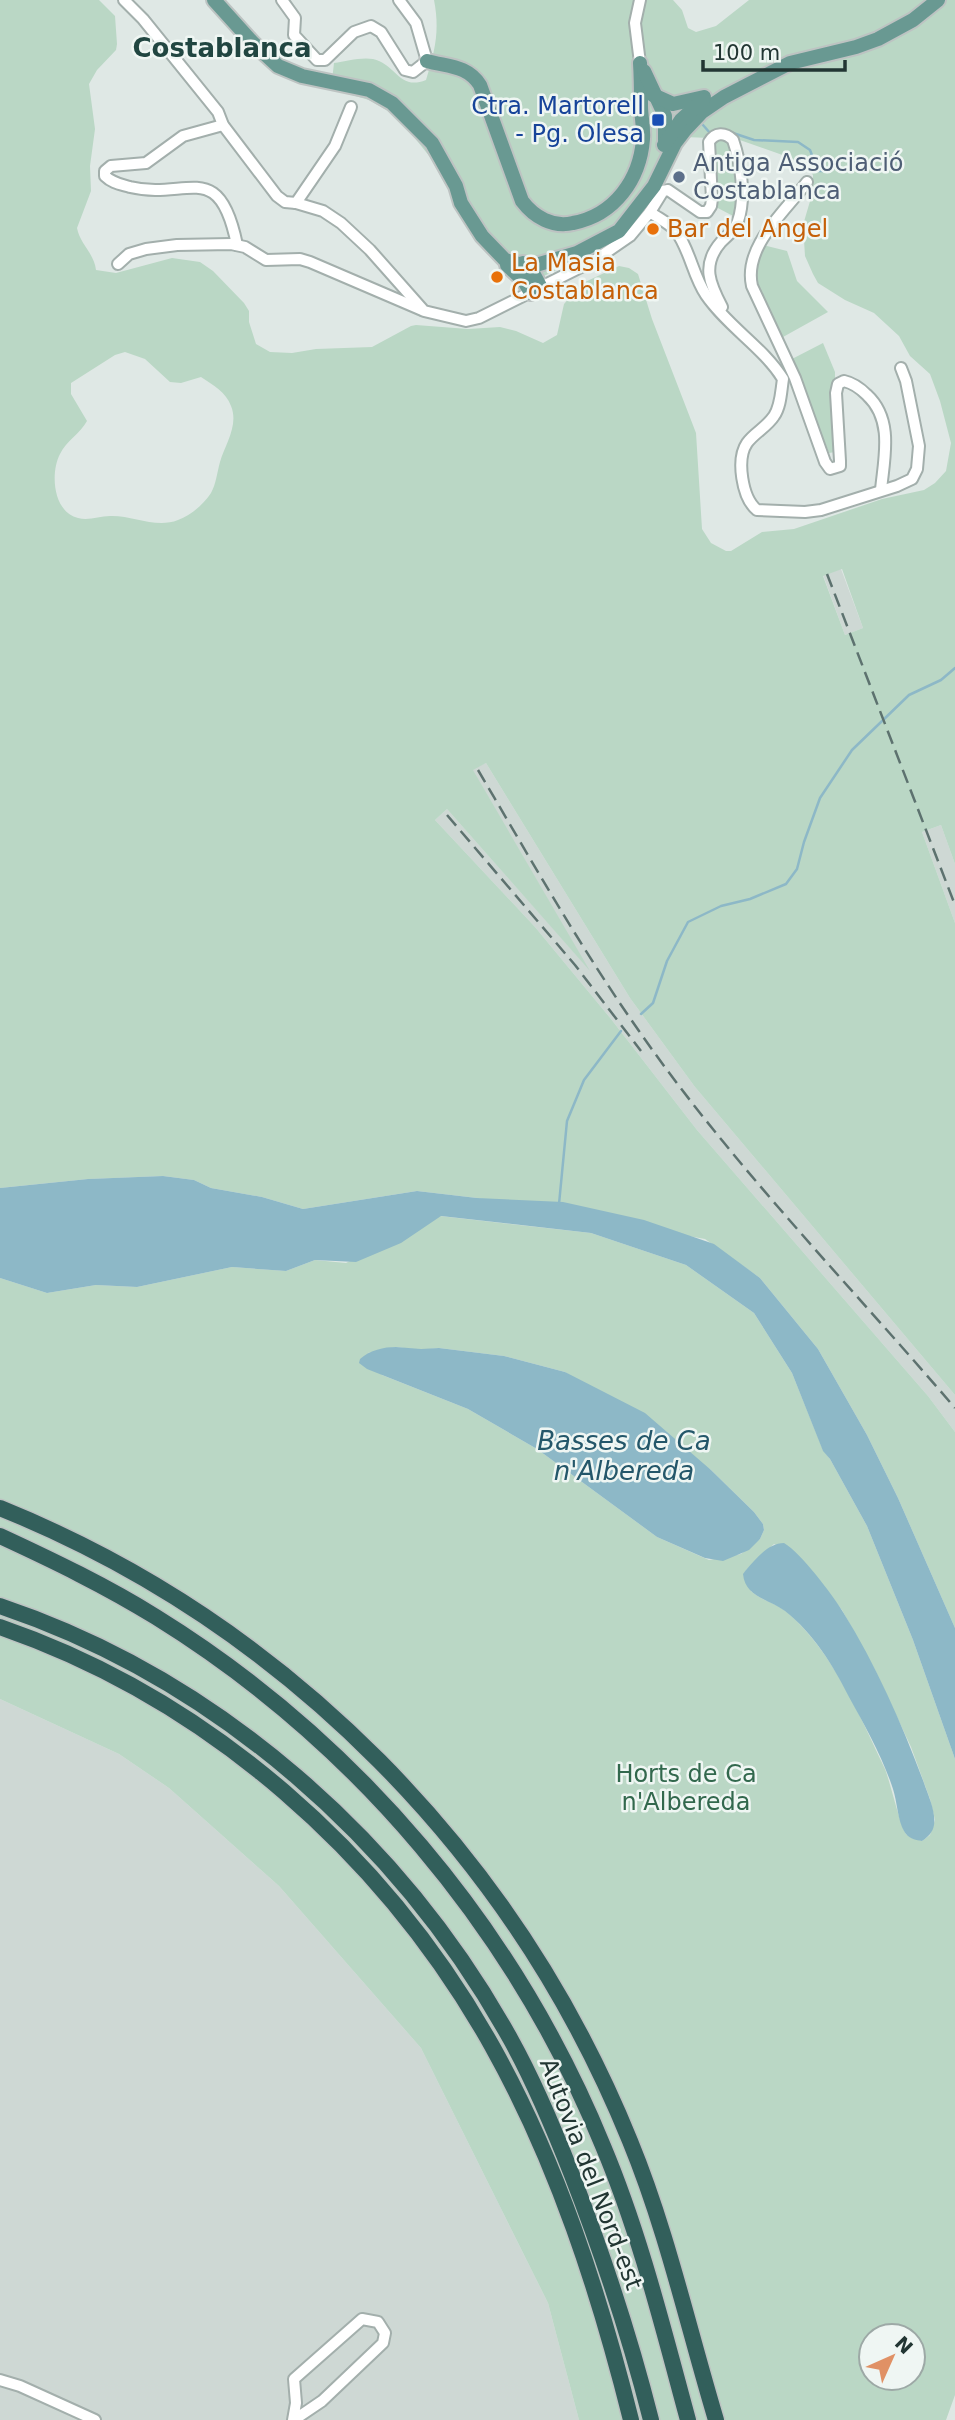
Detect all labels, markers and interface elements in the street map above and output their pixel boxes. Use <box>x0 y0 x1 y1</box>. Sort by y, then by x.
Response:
scale bar <box>703 28 845 72</box>
district label: Costablanca <box>133 33 311 63</box>
text: 100 m <box>713 41 780 65</box>
place label: Ctra. Martorell - Pg. Olesa <box>471 92 644 148</box>
marker: Ctra. Martorell - Pg. Olesa <box>650 112 666 128</box>
place label: Antiga Associació Costablanca <box>693 149 904 205</box>
marker: Antiga Associació Costablanca <box>671 169 687 185</box>
place label: Bar del Angel <box>667 215 828 243</box>
marker: Bar del Angel <box>645 221 661 237</box>
place label: La Masia Costablanca <box>511 249 659 305</box>
marker: La Masia Costablanca <box>489 269 505 285</box>
water label: Basses de Ca n'Albereda <box>537 1426 711 1486</box>
park label: Horts de Ca n'Albereda <box>615 1760 757 1816</box>
street label: Autovia del Nord-est <box>534 2054 648 2294</box>
north arrow <box>857 2322 927 2392</box>
text: N <box>891 2332 917 2358</box>

